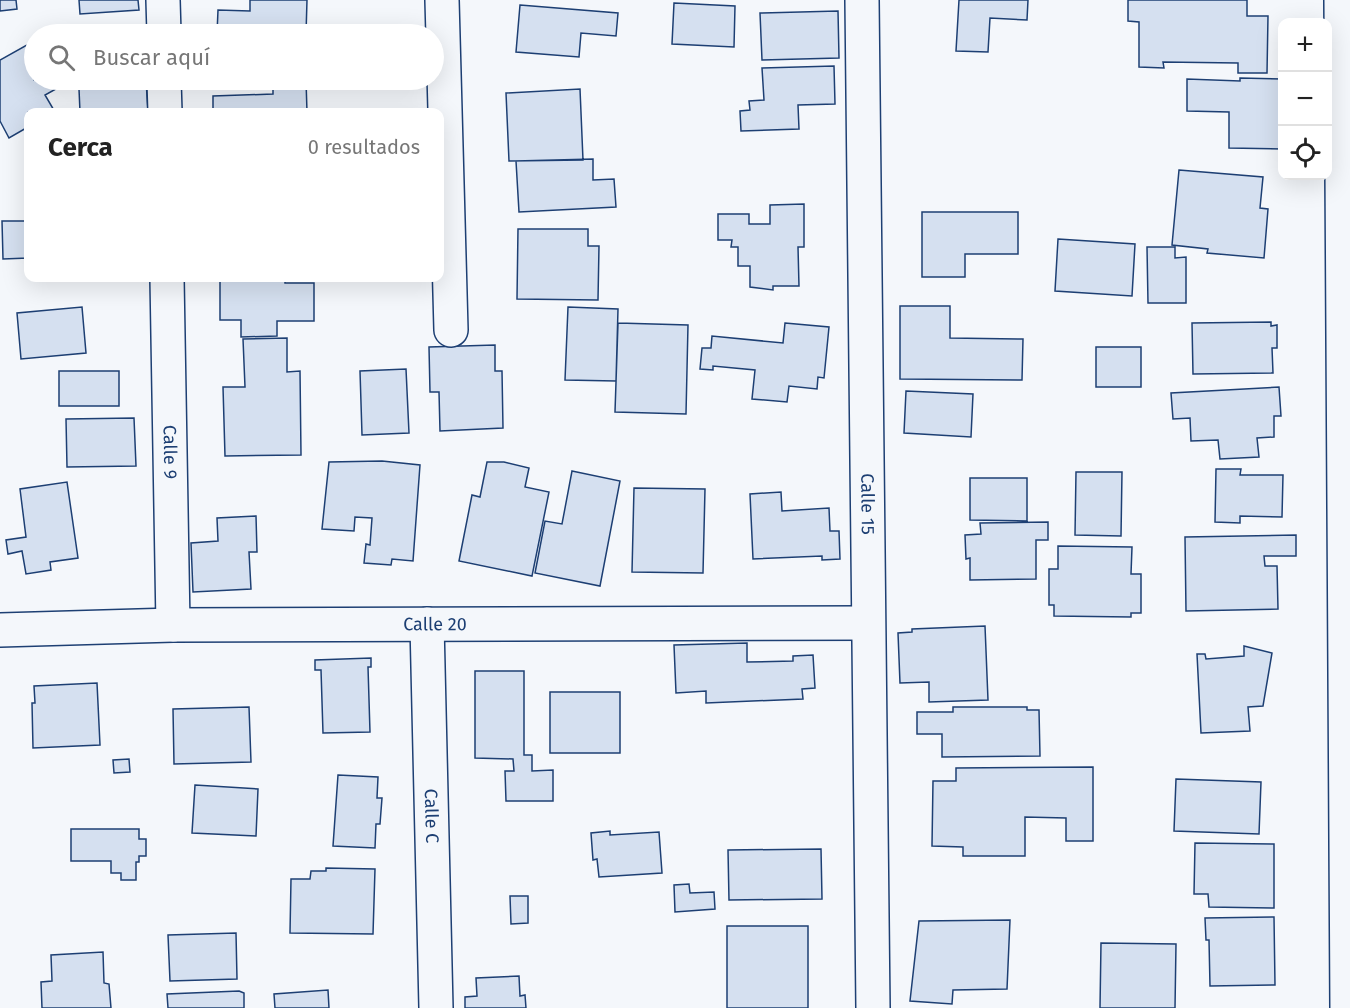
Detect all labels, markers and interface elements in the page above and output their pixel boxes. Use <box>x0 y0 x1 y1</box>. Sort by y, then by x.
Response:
map controls <box>1278 18 1332 180</box>
button: + <box>1278 18 1332 72</box>
search box <box>24 24 444 90</box>
icon: search <box>45 41 78 74</box>
text: Buscar aquí <box>93 44 210 71</box>
button: − <box>1278 72 1332 126</box>
button: locate <box>1278 126 1332 180</box>
text: Cerca <box>48 132 113 163</box>
text: 0 resultados <box>308 135 420 159</box>
street label: Calle 9 <box>159 425 181 479</box>
street label: Calle 15 <box>856 473 879 535</box>
street label: Calle 20 <box>403 613 467 635</box>
street label: Calle C <box>420 788 443 844</box>

